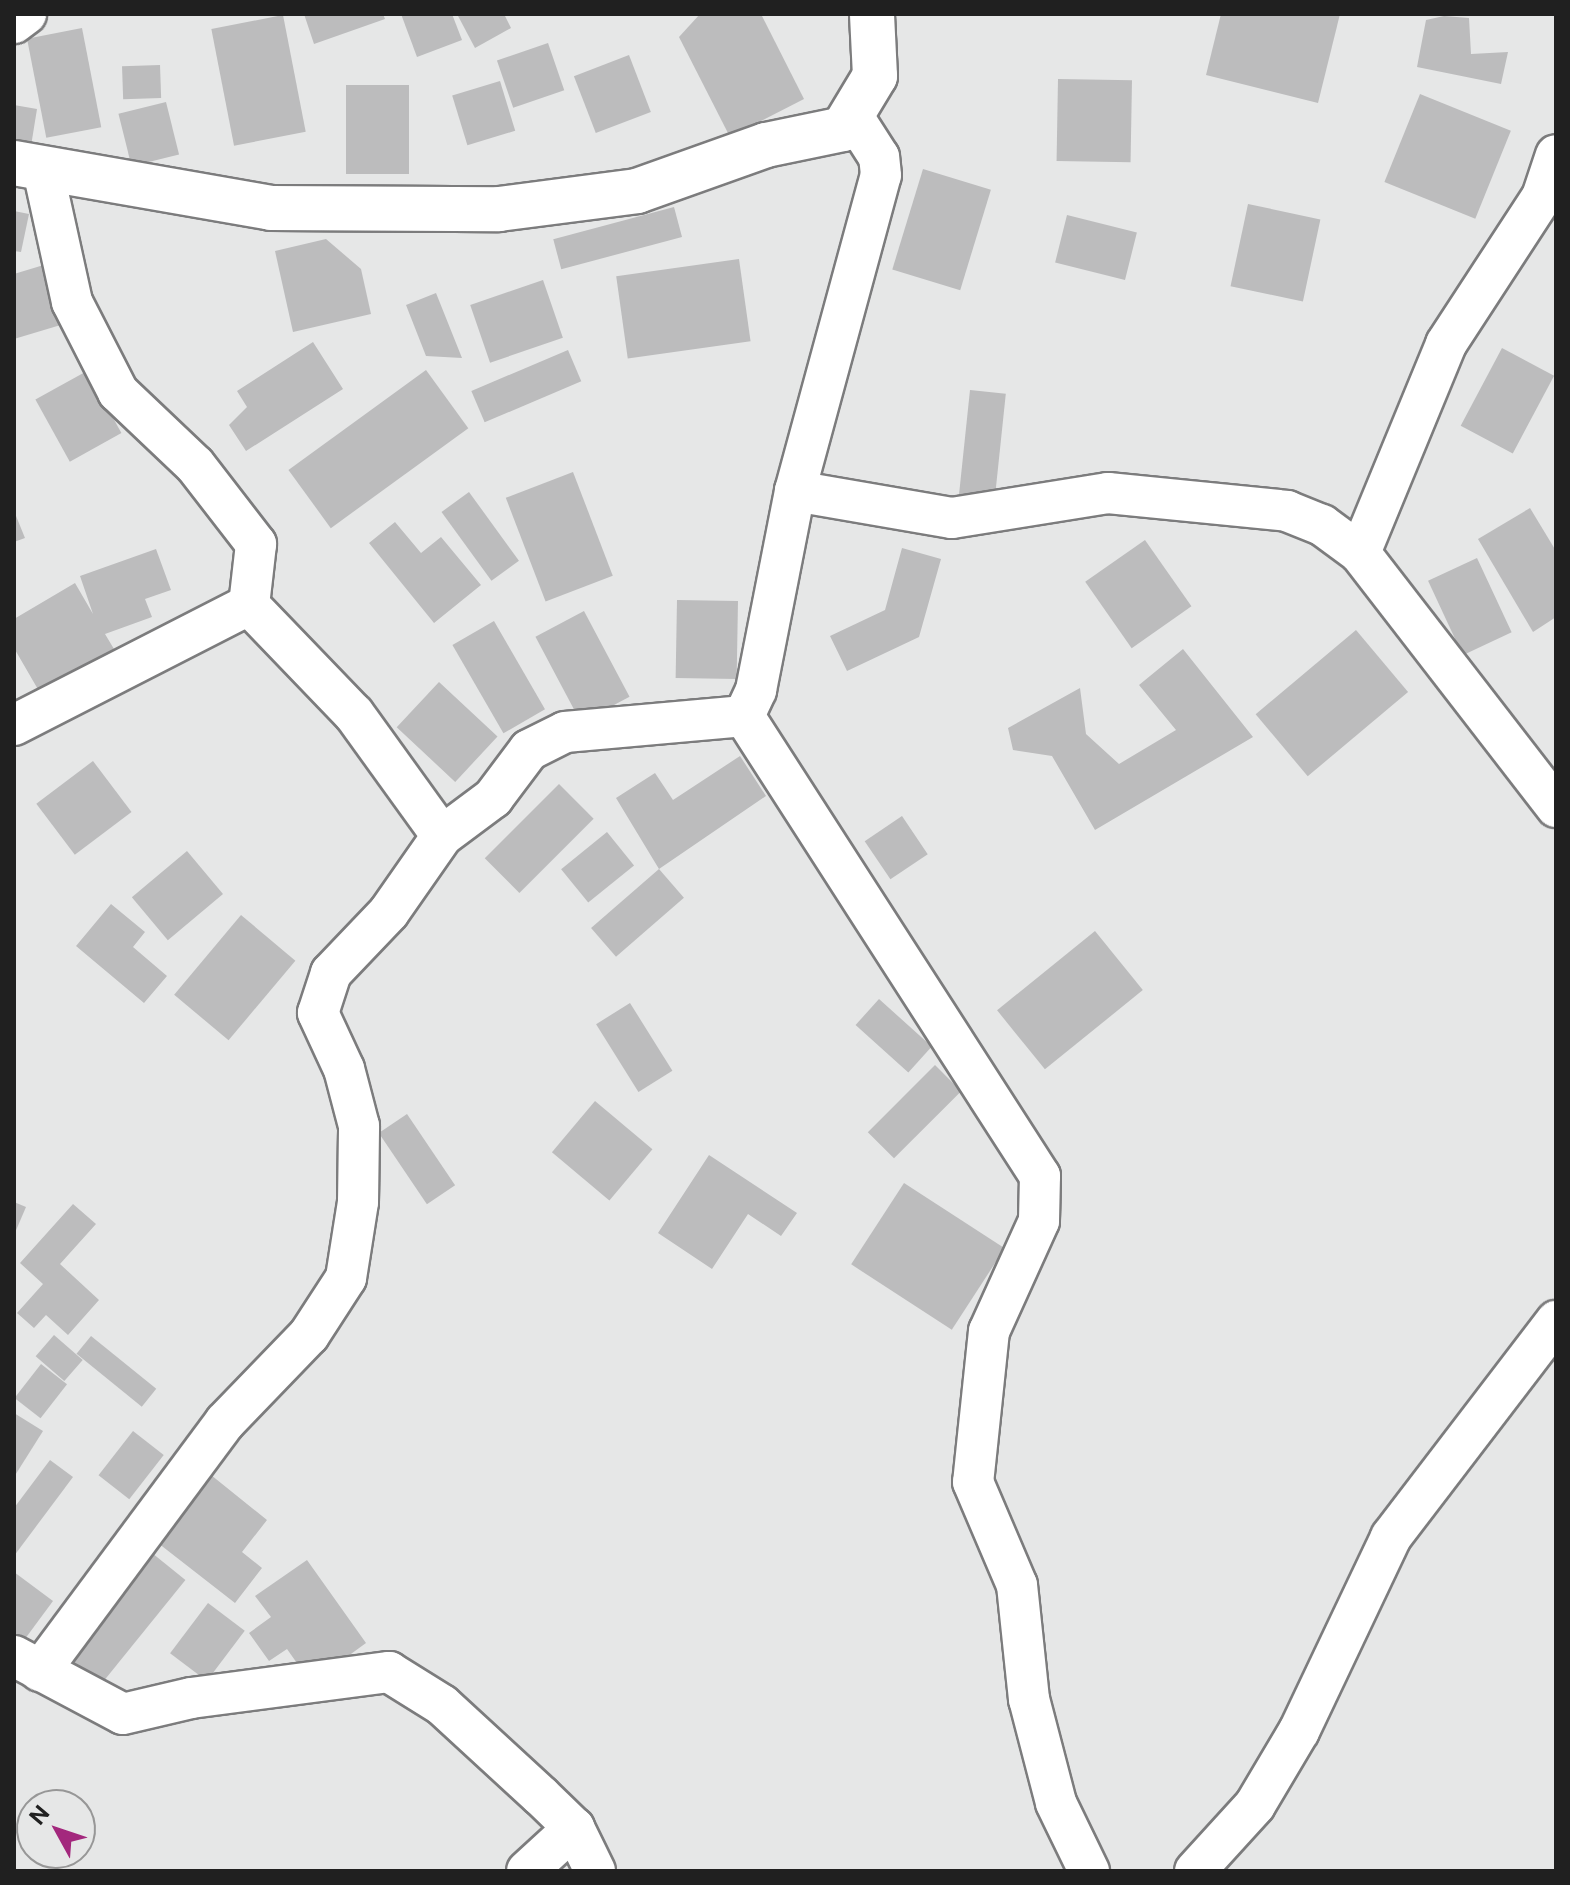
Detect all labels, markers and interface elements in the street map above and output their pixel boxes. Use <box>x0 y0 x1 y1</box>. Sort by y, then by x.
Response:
north arrow <box>16 1789 96 1869</box>
text: N <box>24 1800 55 1830</box>

